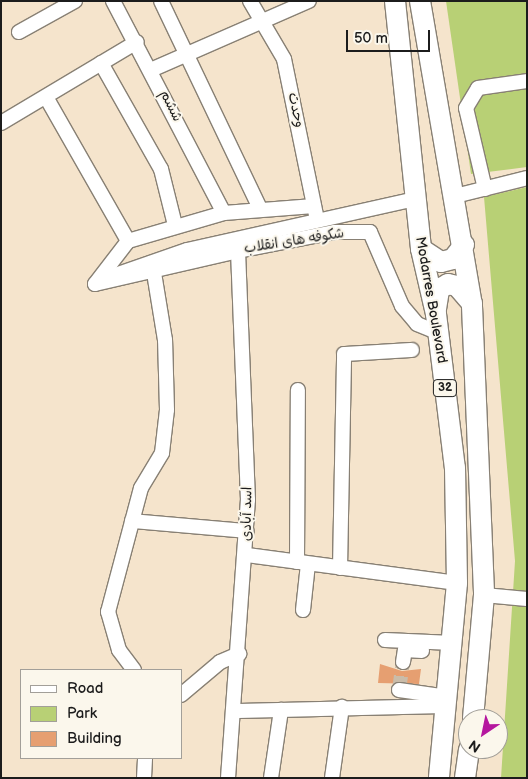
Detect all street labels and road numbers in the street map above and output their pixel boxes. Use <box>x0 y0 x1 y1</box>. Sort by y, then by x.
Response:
street label: ششم <box>156 87 186 125</box>
street label: وحدت <box>284 91 308 129</box>
street label: شکوفه های انقلاب <box>243 225 345 257</box>
street label: Modarres Boulevard <box>412 235 450 365</box>
road number: 32 <box>432 378 458 398</box>
street label: اسد آبادی <box>238 487 256 541</box>

